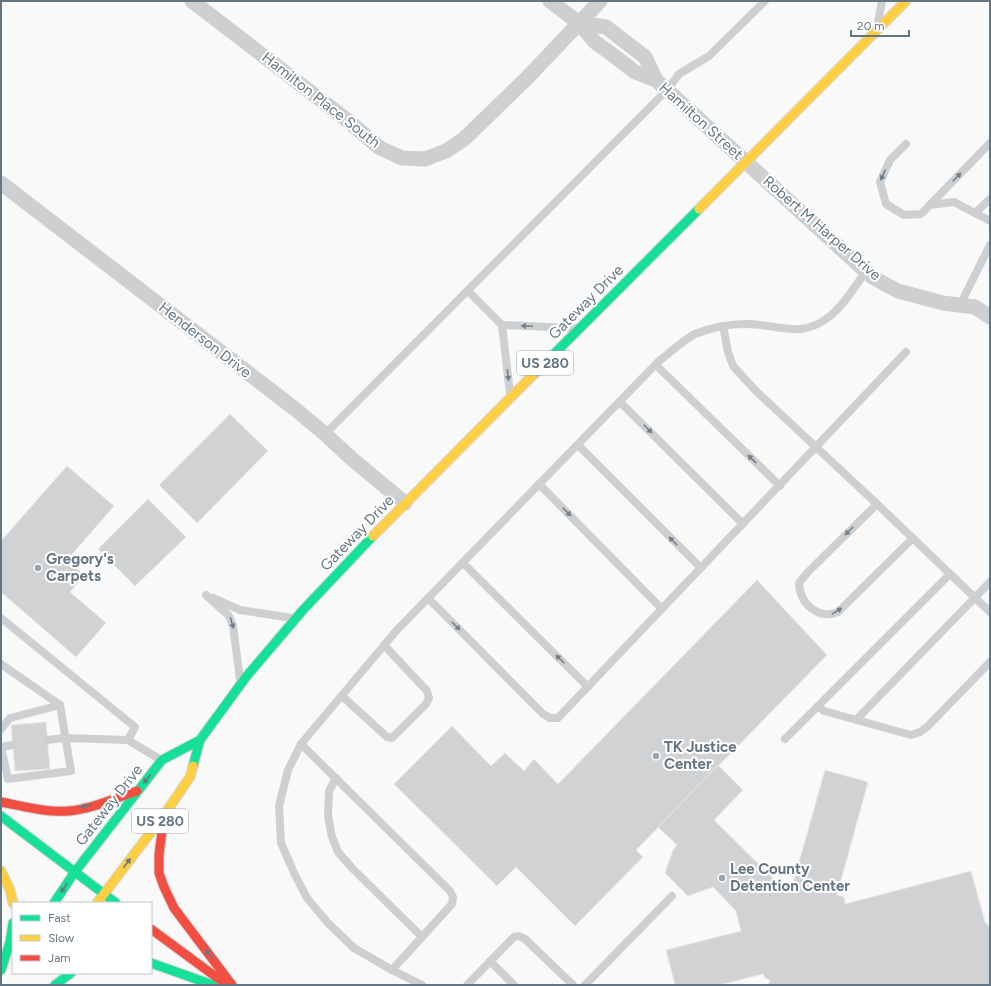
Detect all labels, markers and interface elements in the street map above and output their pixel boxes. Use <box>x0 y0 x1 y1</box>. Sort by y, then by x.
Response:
scale bar <box>851 12 909 38</box>
text: 20 m <box>857 19 885 33</box>
street label: Hamilton Place South <box>258 48 384 152</box>
street label: Hamilton Street <box>655 79 747 164</box>
one-way arrow <box>880 170 886 181</box>
street label: Robert M Harper Drive <box>759 172 885 284</box>
one-way arrow <box>952 172 961 181</box>
street label: Gateway Drive <box>545 261 627 343</box>
street label: Henderson Drive <box>155 298 255 382</box>
one-way arrow <box>520 323 533 329</box>
road number: US 280 <box>517 351 573 375</box>
one-way arrow <box>505 369 511 381</box>
one-way arrow <box>643 424 653 434</box>
one-way arrow <box>747 454 757 464</box>
street label: Gateway Drive <box>316 491 398 575</box>
one-way arrow <box>562 507 571 517</box>
one-way arrow <box>844 526 854 536</box>
one-way arrow <box>668 536 678 546</box>
place label: Gregory's Carpets <box>46 550 114 585</box>
marker: Gregory's Carpets <box>33 563 43 573</box>
one-way arrow <box>831 608 843 615</box>
one-way arrow <box>229 618 235 630</box>
one-way arrow <box>451 621 461 631</box>
one-way arrow <box>555 655 565 664</box>
place label: TK Justice Center <box>664 738 737 773</box>
marker: TK Justice Center <box>651 751 661 761</box>
street label: Gateway Drive <box>72 761 146 849</box>
one-way arrow <box>142 773 151 784</box>
one-way arrow <box>80 804 92 810</box>
road number: US 280 <box>132 809 188 833</box>
one-way arrow <box>123 858 132 869</box>
place label: Lee County Detention Center <box>730 860 850 895</box>
marker: Lee County Detention Center <box>717 873 727 883</box>
one-way arrow <box>60 883 68 893</box>
legend <box>12 902 152 974</box>
text: Fast <box>48 911 71 925</box>
text: Slow <box>48 931 75 945</box>
one-way arrow <box>205 949 213 959</box>
text: Jam <box>48 951 71 965</box>

